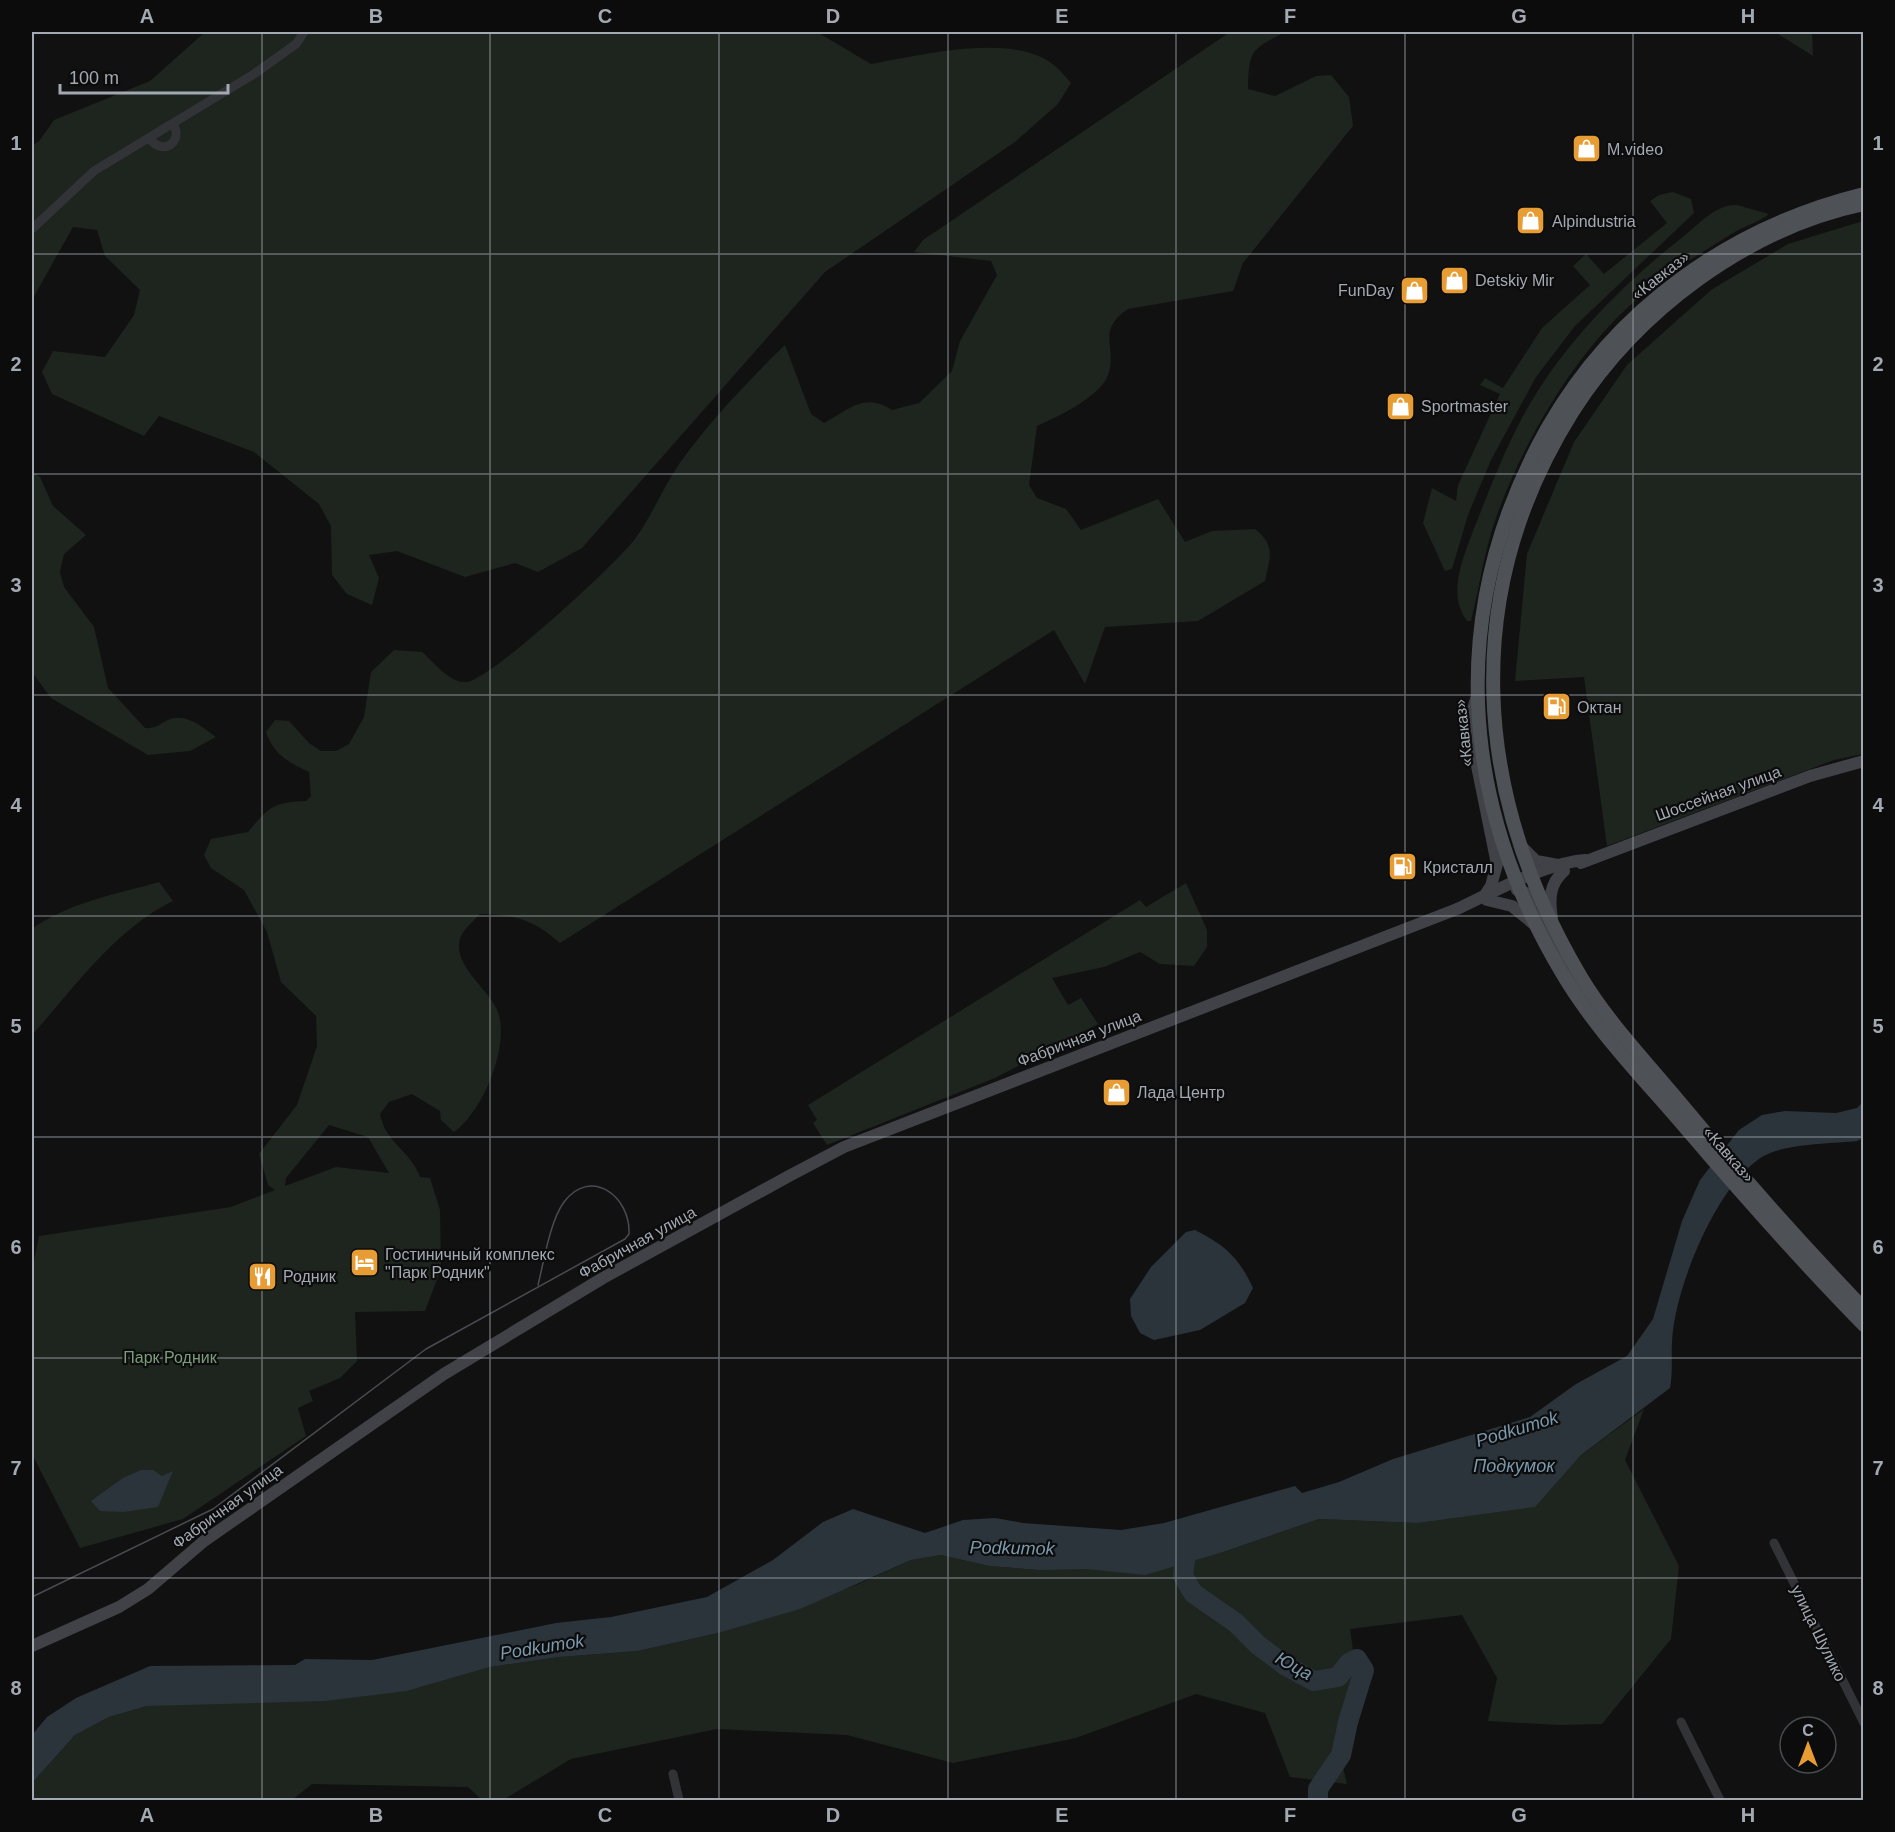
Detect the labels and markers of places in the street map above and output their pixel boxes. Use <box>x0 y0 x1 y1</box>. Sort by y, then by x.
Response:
shop icon: M.video <box>1570 133 1602 165</box>
place label: M.video <box>1607 141 1663 158</box>
shop icon: Alpindustria <box>1515 205 1547 237</box>
place label: Alpindustria <box>1552 213 1636 230</box>
shop icon: Detskiy Mir <box>1438 264 1470 296</box>
place label: Detskiy Mir <box>1475 272 1555 289</box>
shop icon: FunDay <box>1399 274 1431 306</box>
place label: FunDay <box>1338 282 1394 299</box>
shop icon: Sportmaster <box>1384 390 1416 422</box>
place label: Sportmaster <box>1421 398 1509 415</box>
fuel station icon: Октан <box>1540 691 1572 723</box>
place label: Октан <box>1577 699 1622 716</box>
fuel station icon: Кристалл <box>1386 851 1418 883</box>
place label: Кристалл <box>1423 859 1493 876</box>
shop icon: Лада Центр <box>1100 1076 1132 1108</box>
place label: Лада Центр <box>1137 1084 1225 1101</box>
place label: Гостиничный комплекс "Парк Родник" <box>385 1246 555 1281</box>
hotel icon: Гостиничный комплекс "Парк Родник" <box>348 1247 380 1279</box>
restaurant icon: Родник <box>246 1260 278 1292</box>
place label: Родник <box>283 1268 337 1285</box>

